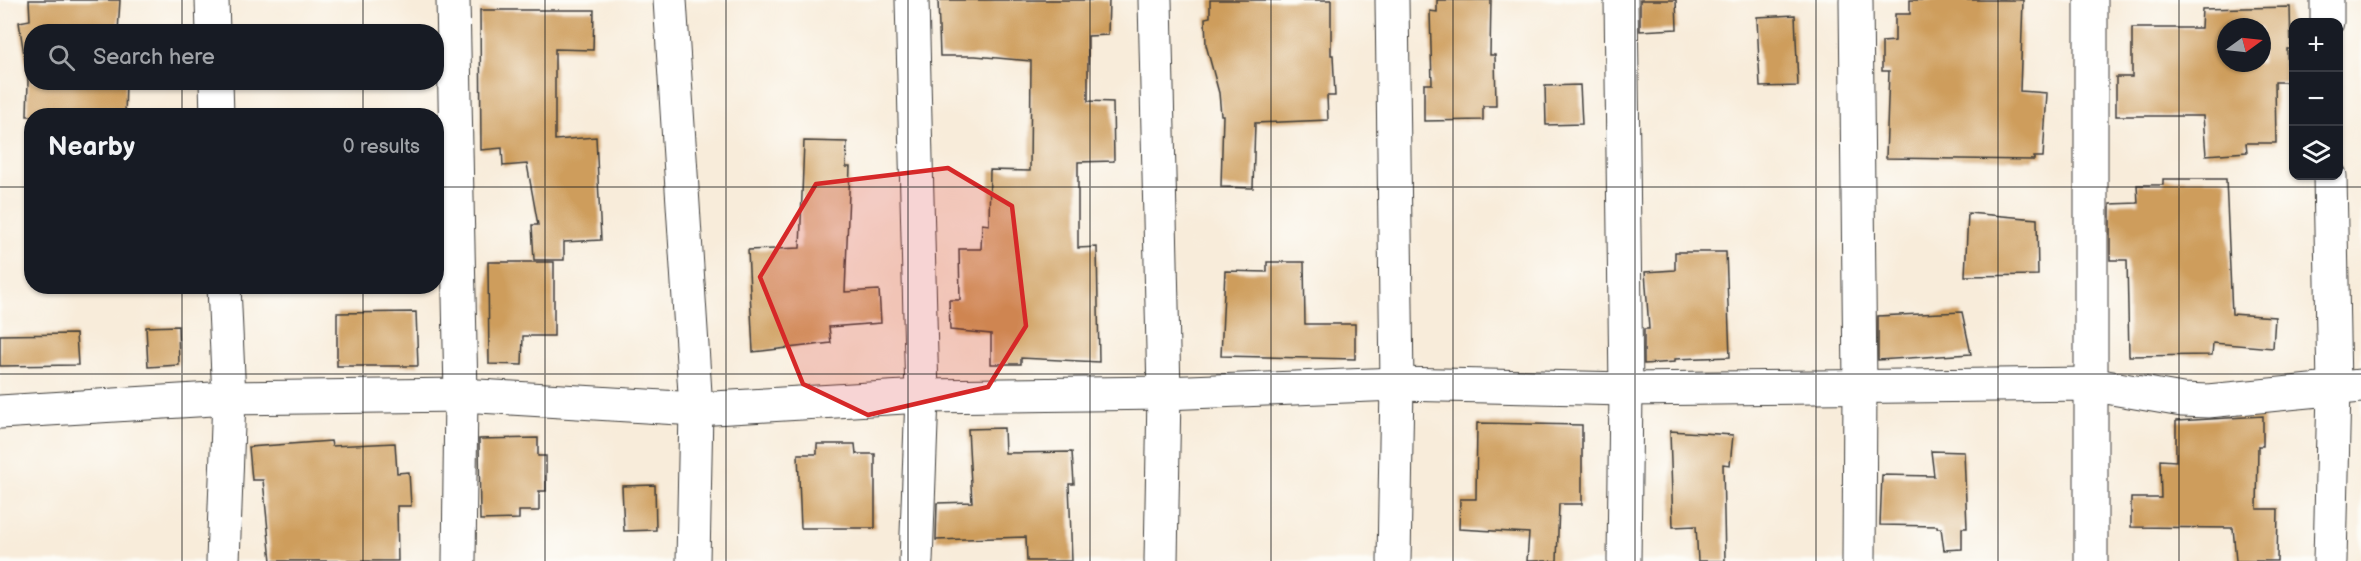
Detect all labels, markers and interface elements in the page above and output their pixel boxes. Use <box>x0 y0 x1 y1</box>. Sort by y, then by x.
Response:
north arrow <box>2217 18 2271 72</box>
map controls <box>2289 18 2343 180</box>
button: + <box>2289 18 2343 72</box>
search box <box>24 24 444 90</box>
icon: search <box>45 41 78 74</box>
text: Search here <box>93 44 215 71</box>
button: − <box>2289 72 2343 126</box>
button: layers <box>2289 126 2343 180</box>
text: Nearby <box>48 132 135 163</box>
text: 0 results <box>343 135 420 159</box>

